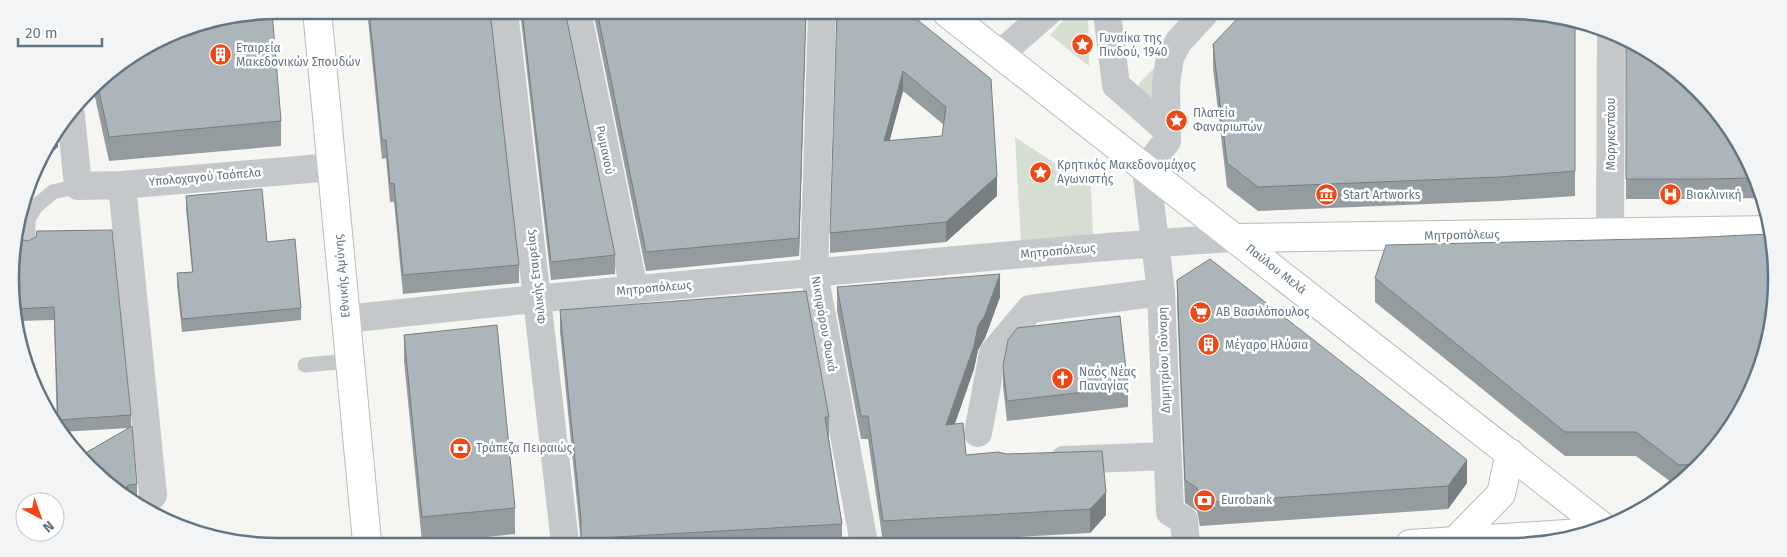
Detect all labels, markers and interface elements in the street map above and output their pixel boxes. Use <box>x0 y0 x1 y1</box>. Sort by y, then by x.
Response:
scale bar <box>18 15 101 47</box>
text: 20 m <box>25 24 58 42</box>
place label: Γυναίκα της Πινδού, 1940 <box>1099 31 1168 59</box>
place icon: Γυναίκα της Πινδού, 1940 <box>1071 33 1095 57</box>
place label: Εταιρεία Μακεδονικών Σπουδών <box>236 41 361 69</box>
building icon: Εταιρεία Μακεδονικών Σπουδών <box>208 43 232 67</box>
street label: Μοργκεντάου <box>1604 97 1618 170</box>
place label: Πλατεία Φαναριωτών <box>1193 106 1262 134</box>
place icon: Πλατεία Φαναριωτών <box>1165 108 1189 132</box>
street label: Ρωμανού <box>593 124 617 176</box>
place label: Κρητικός Μακεδονομάχος Αγωνιστής <box>1057 158 1196 186</box>
place icon: Κρητικός Μακεδονομάχος Αγωνιστής <box>1029 160 1053 184</box>
street label: Υπολοχαγού Τσόπελα <box>148 165 262 189</box>
museum icon: Start Artworks <box>1315 183 1339 207</box>
hospital icon: Βιοκλινική <box>1658 183 1682 207</box>
place label: Start Artworks <box>1343 188 1421 202</box>
place label: Βιοκλινική <box>1686 188 1742 202</box>
street label: Μητροπόλεως <box>1424 227 1500 243</box>
street label: Φιλικής Εταιρείας <box>523 229 549 325</box>
street label: Εθνικής Αμύνης <box>331 233 353 318</box>
street label: Μητροπόλεως <box>1020 241 1097 261</box>
street label: Παύλου Μελά <box>1243 241 1309 297</box>
street label: Νικηφόρου Φωκά <box>809 275 839 373</box>
street label: Μητροπόλεως <box>616 278 693 298</box>
supermarket icon: ΑΒ Βασιλόπουλος <box>1188 300 1212 324</box>
place label: ΑΒ Βασιλόπουλος <box>1216 305 1310 319</box>
street label: Δημητρίου Γούναρη <box>1155 307 1173 413</box>
building icon: Μέγαρο Ηλύσια <box>1197 333 1221 357</box>
place label: Μέγαρο Ηλύσια <box>1225 338 1308 352</box>
place label: Ναός Νέας Παναγίας <box>1079 365 1136 393</box>
church icon: Ναός Νέας Παναγίας <box>1051 367 1075 391</box>
bank icon: Τράπεζα Πειραιώς <box>448 436 472 460</box>
place label: Τράπεζα Πειραιώς <box>476 441 573 455</box>
bank icon: Eurobank <box>1193 488 1217 512</box>
north arrow <box>15 492 65 542</box>
place label: Eurobank <box>1221 493 1273 507</box>
text: N <box>39 517 57 536</box>

